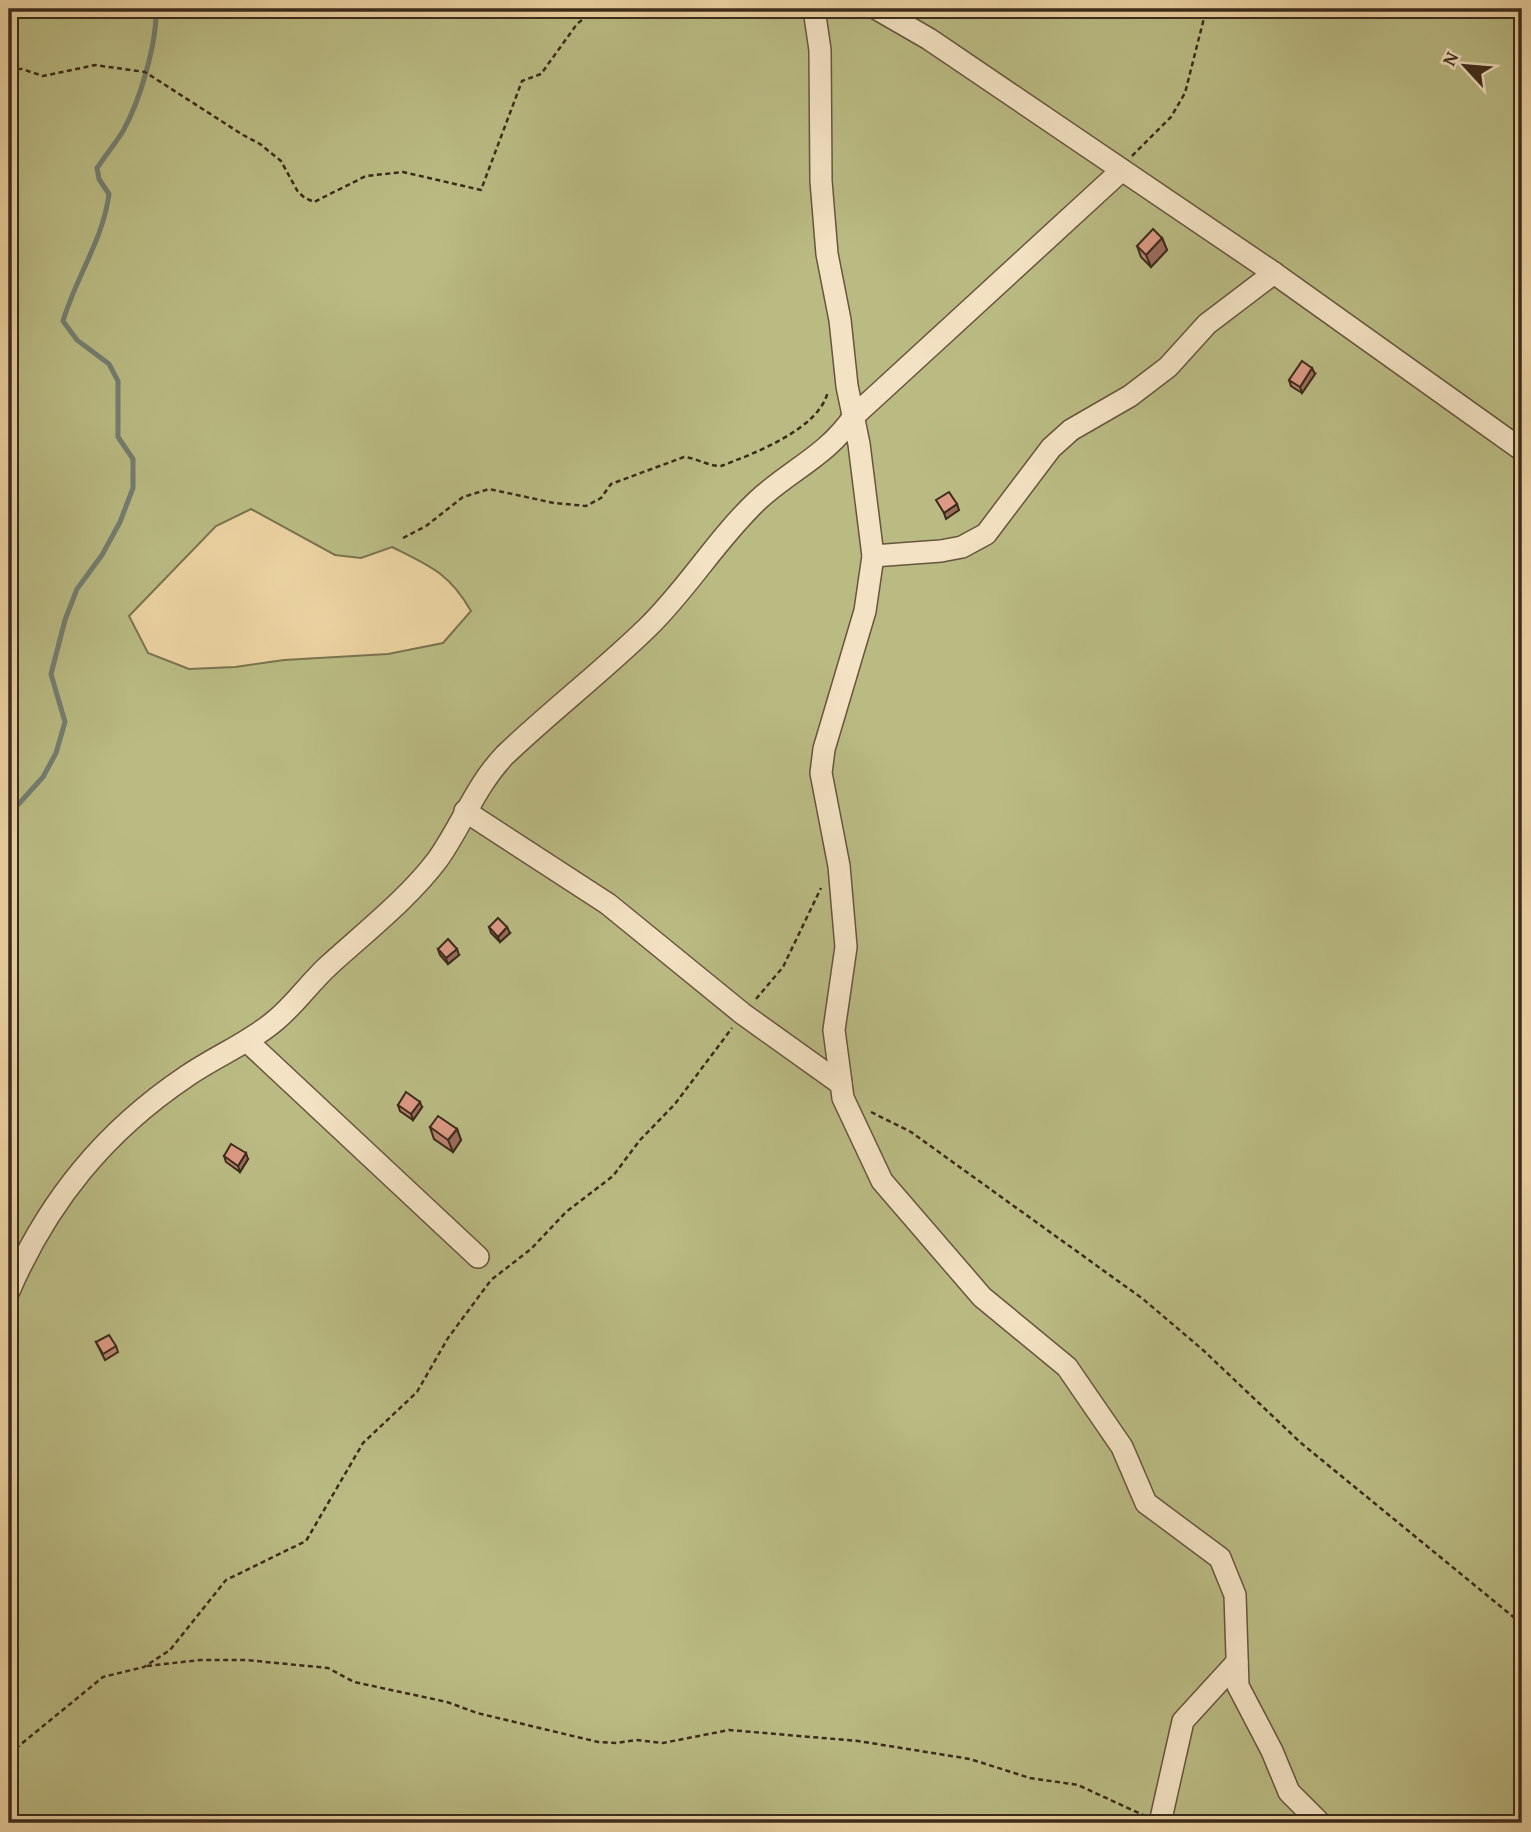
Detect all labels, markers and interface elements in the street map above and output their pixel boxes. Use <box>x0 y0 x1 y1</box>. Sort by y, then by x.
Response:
north arrow <box>1430 32 1500 102</box>
text: N <box>1434 46 1465 70</box>

